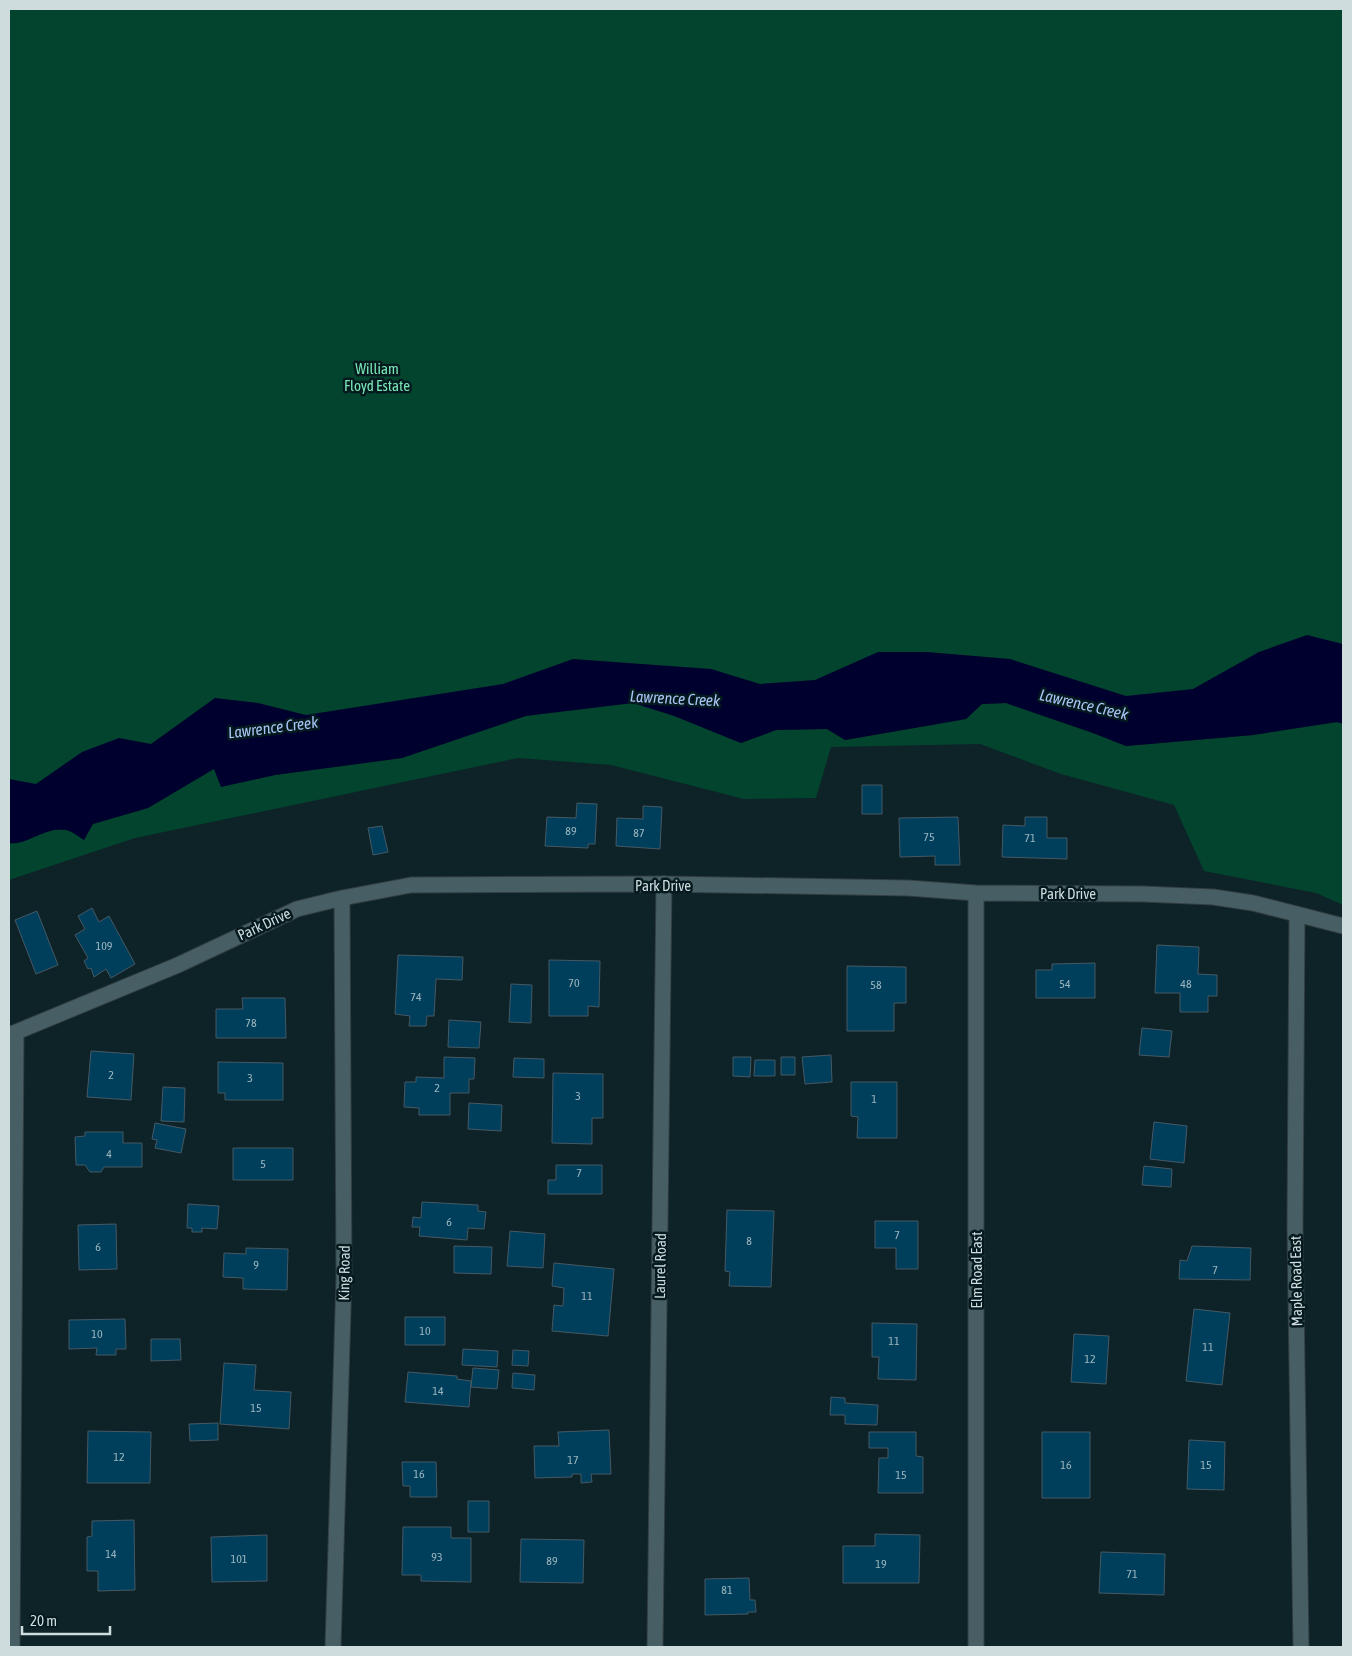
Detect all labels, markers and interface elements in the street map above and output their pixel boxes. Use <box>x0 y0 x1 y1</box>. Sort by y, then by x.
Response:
park label: William Floyd Estate <box>344 360 410 394</box>
water label: Lawrence Creek <box>1038 685 1131 723</box>
water label: Lawrence Creek <box>629 687 722 709</box>
water label: Lawrence Creek <box>227 712 320 741</box>
house number: 89 <box>565 824 577 838</box>
house number: 87 <box>633 826 645 840</box>
house number: 75 <box>923 830 935 844</box>
house number: 71 <box>1024 831 1036 845</box>
street label: Park Drive <box>635 877 691 894</box>
street label: Park Drive <box>1040 885 1096 902</box>
street label: Park Drive <box>235 904 293 944</box>
house number: 109 <box>96 939 113 953</box>
house number: 70 <box>568 976 580 990</box>
house number: 54 <box>1059 977 1071 991</box>
house number: 48 <box>1180 977 1192 991</box>
house number: 58 <box>870 978 882 992</box>
house number: 74 <box>410 990 422 1004</box>
house number: 78 <box>245 1016 257 1030</box>
house number: 2 <box>108 1068 114 1082</box>
house number: 3 <box>247 1071 253 1085</box>
house number: 2 <box>434 1081 440 1095</box>
house number: 3 <box>575 1089 581 1103</box>
house number: 1 <box>871 1092 877 1106</box>
house number: 4 <box>106 1147 112 1161</box>
house number: 5 <box>260 1157 266 1171</box>
house number: 7 <box>576 1166 582 1180</box>
house number: 6 <box>446 1215 452 1229</box>
house number: 7 <box>894 1228 900 1242</box>
street label: Elm Road East <box>968 1232 985 1308</box>
street label: Laurel Road <box>651 1233 669 1299</box>
house number: 8 <box>746 1234 752 1248</box>
street label: Maple Road East <box>1287 1236 1305 1326</box>
house number: 6 <box>95 1240 101 1254</box>
street label: King Road <box>335 1245 353 1301</box>
house number: 9 <box>253 1258 259 1272</box>
house number: 7 <box>1212 1263 1218 1277</box>
house number: 11 <box>581 1289 593 1303</box>
house number: 10 <box>419 1324 431 1338</box>
house number: 10 <box>91 1327 103 1341</box>
house number: 11 <box>888 1334 900 1348</box>
house number: 11 <box>1202 1340 1214 1354</box>
house number: 12 <box>1084 1352 1096 1366</box>
house number: 14 <box>432 1384 444 1398</box>
house number: 15 <box>250 1401 262 1415</box>
house number: 12 <box>113 1450 125 1464</box>
house number: 17 <box>567 1453 579 1467</box>
house number: 16 <box>1060 1458 1072 1472</box>
house number: 15 <box>1200 1458 1212 1472</box>
house number: 16 <box>413 1467 425 1481</box>
house number: 15 <box>895 1468 907 1482</box>
house number: 14 <box>105 1547 117 1561</box>
house number: 93 <box>431 1550 443 1564</box>
house number: 101 <box>231 1552 248 1566</box>
house number: 89 <box>546 1554 558 1568</box>
house number: 19 <box>875 1557 887 1571</box>
house number: 71 <box>1126 1567 1138 1581</box>
house number: 81 <box>721 1583 733 1597</box>
scale bar <box>22 1604 110 1636</box>
text: 20 m <box>30 1612 57 1629</box>

